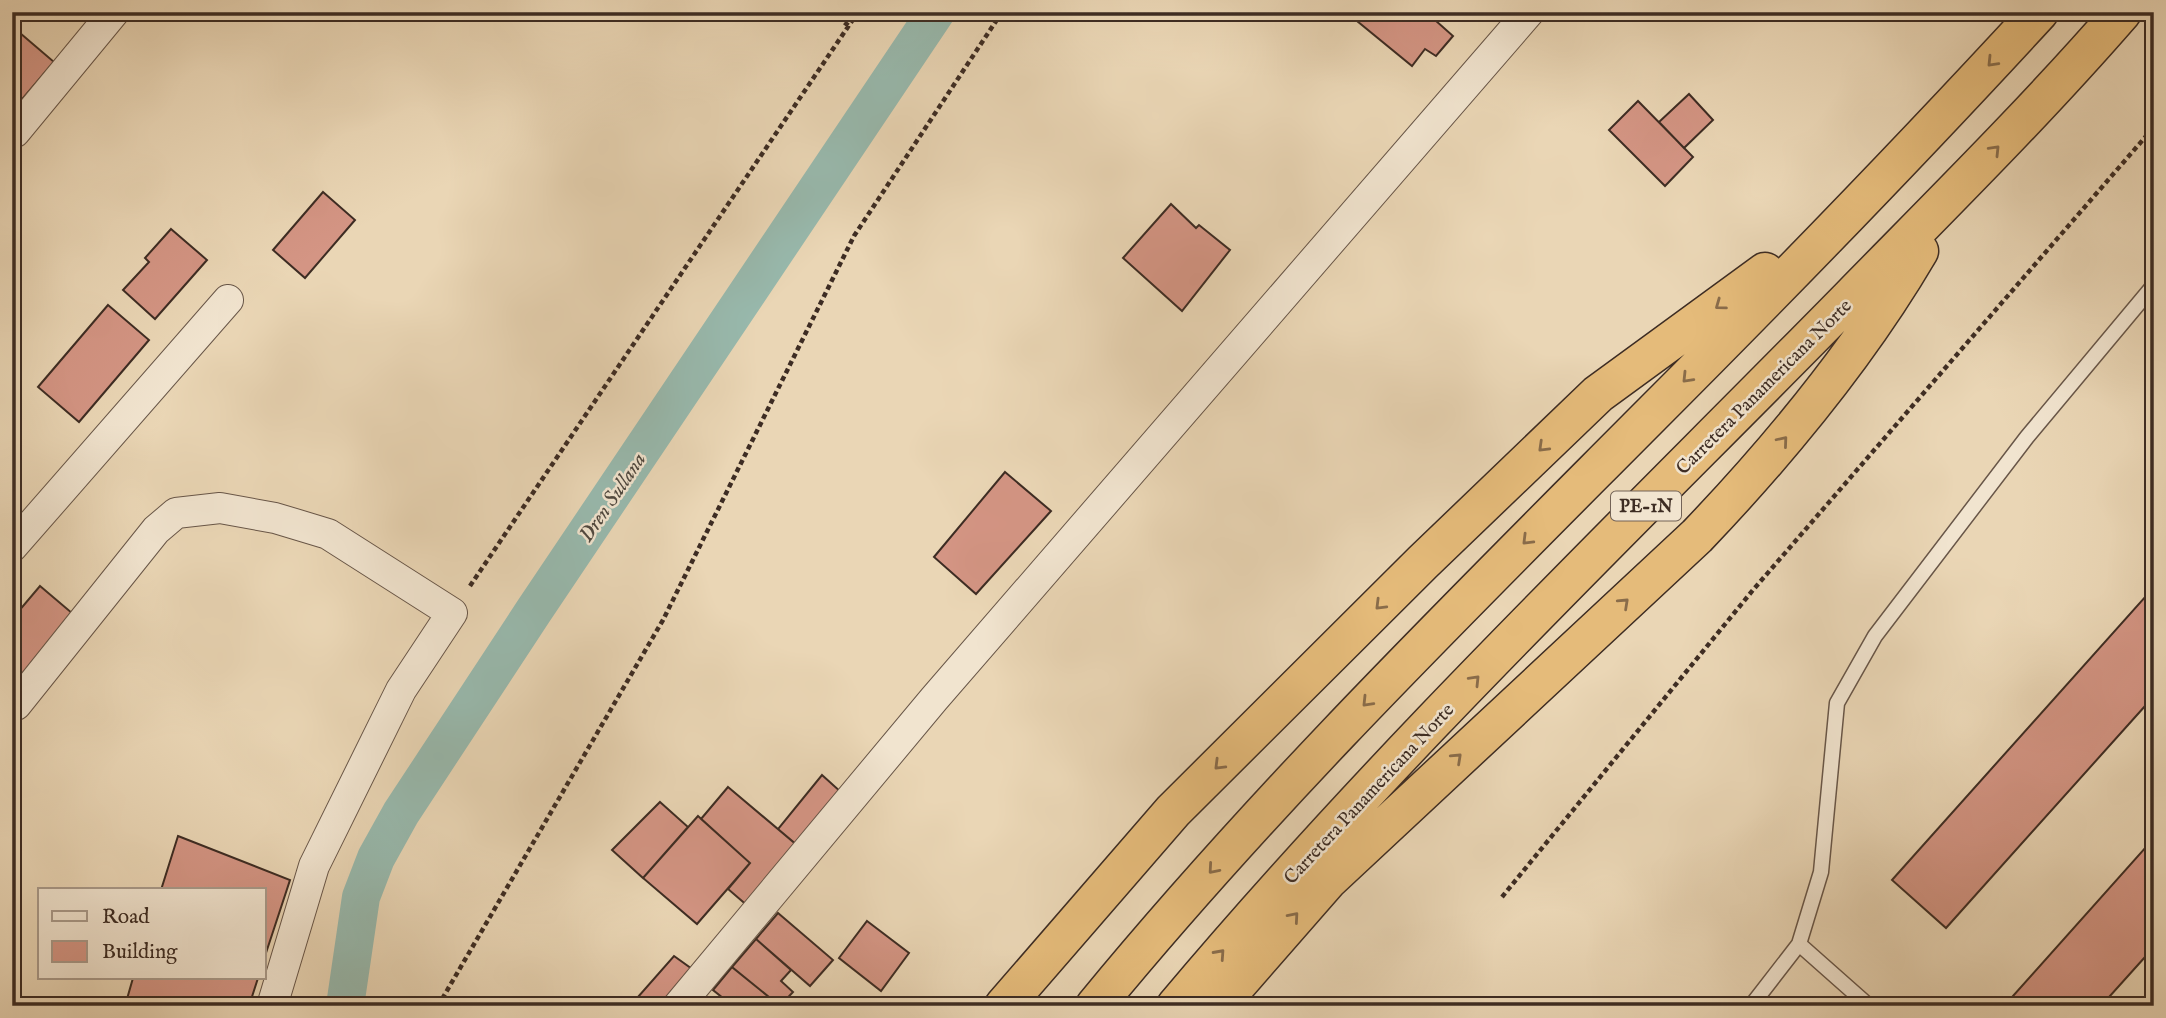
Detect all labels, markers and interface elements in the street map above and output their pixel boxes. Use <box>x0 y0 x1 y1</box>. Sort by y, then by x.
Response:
one-way arrow <box>1988 54 2001 67</box>
one-way arrow <box>1987 146 2000 159</box>
street label: Carretera Panamericana Norte <box>1671 294 1858 480</box>
one-way arrow <box>1715 296 1728 309</box>
one-way arrow <box>1683 370 1696 383</box>
one-way arrow <box>1774 437 1787 449</box>
one-way arrow <box>1538 438 1551 451</box>
water label: Dren Sullana <box>574 448 653 548</box>
road number: PE-1N <box>1611 492 1681 520</box>
one-way arrow <box>1522 531 1535 544</box>
one-way arrow <box>1375 596 1388 609</box>
one-way arrow <box>1616 599 1629 612</box>
one-way arrow <box>1467 675 1480 688</box>
one-way arrow <box>1363 694 1376 707</box>
street label: Carretera Panamericana Norte <box>1279 699 1460 890</box>
one-way arrow <box>1449 754 1462 767</box>
one-way arrow <box>1214 757 1227 770</box>
one-way arrow <box>1209 861 1221 874</box>
legend <box>38 888 266 979</box>
text: Road <box>102 904 150 931</box>
one-way arrow <box>1286 912 1299 925</box>
text: Building <box>102 939 178 966</box>
one-way arrow <box>1212 949 1224 962</box>

